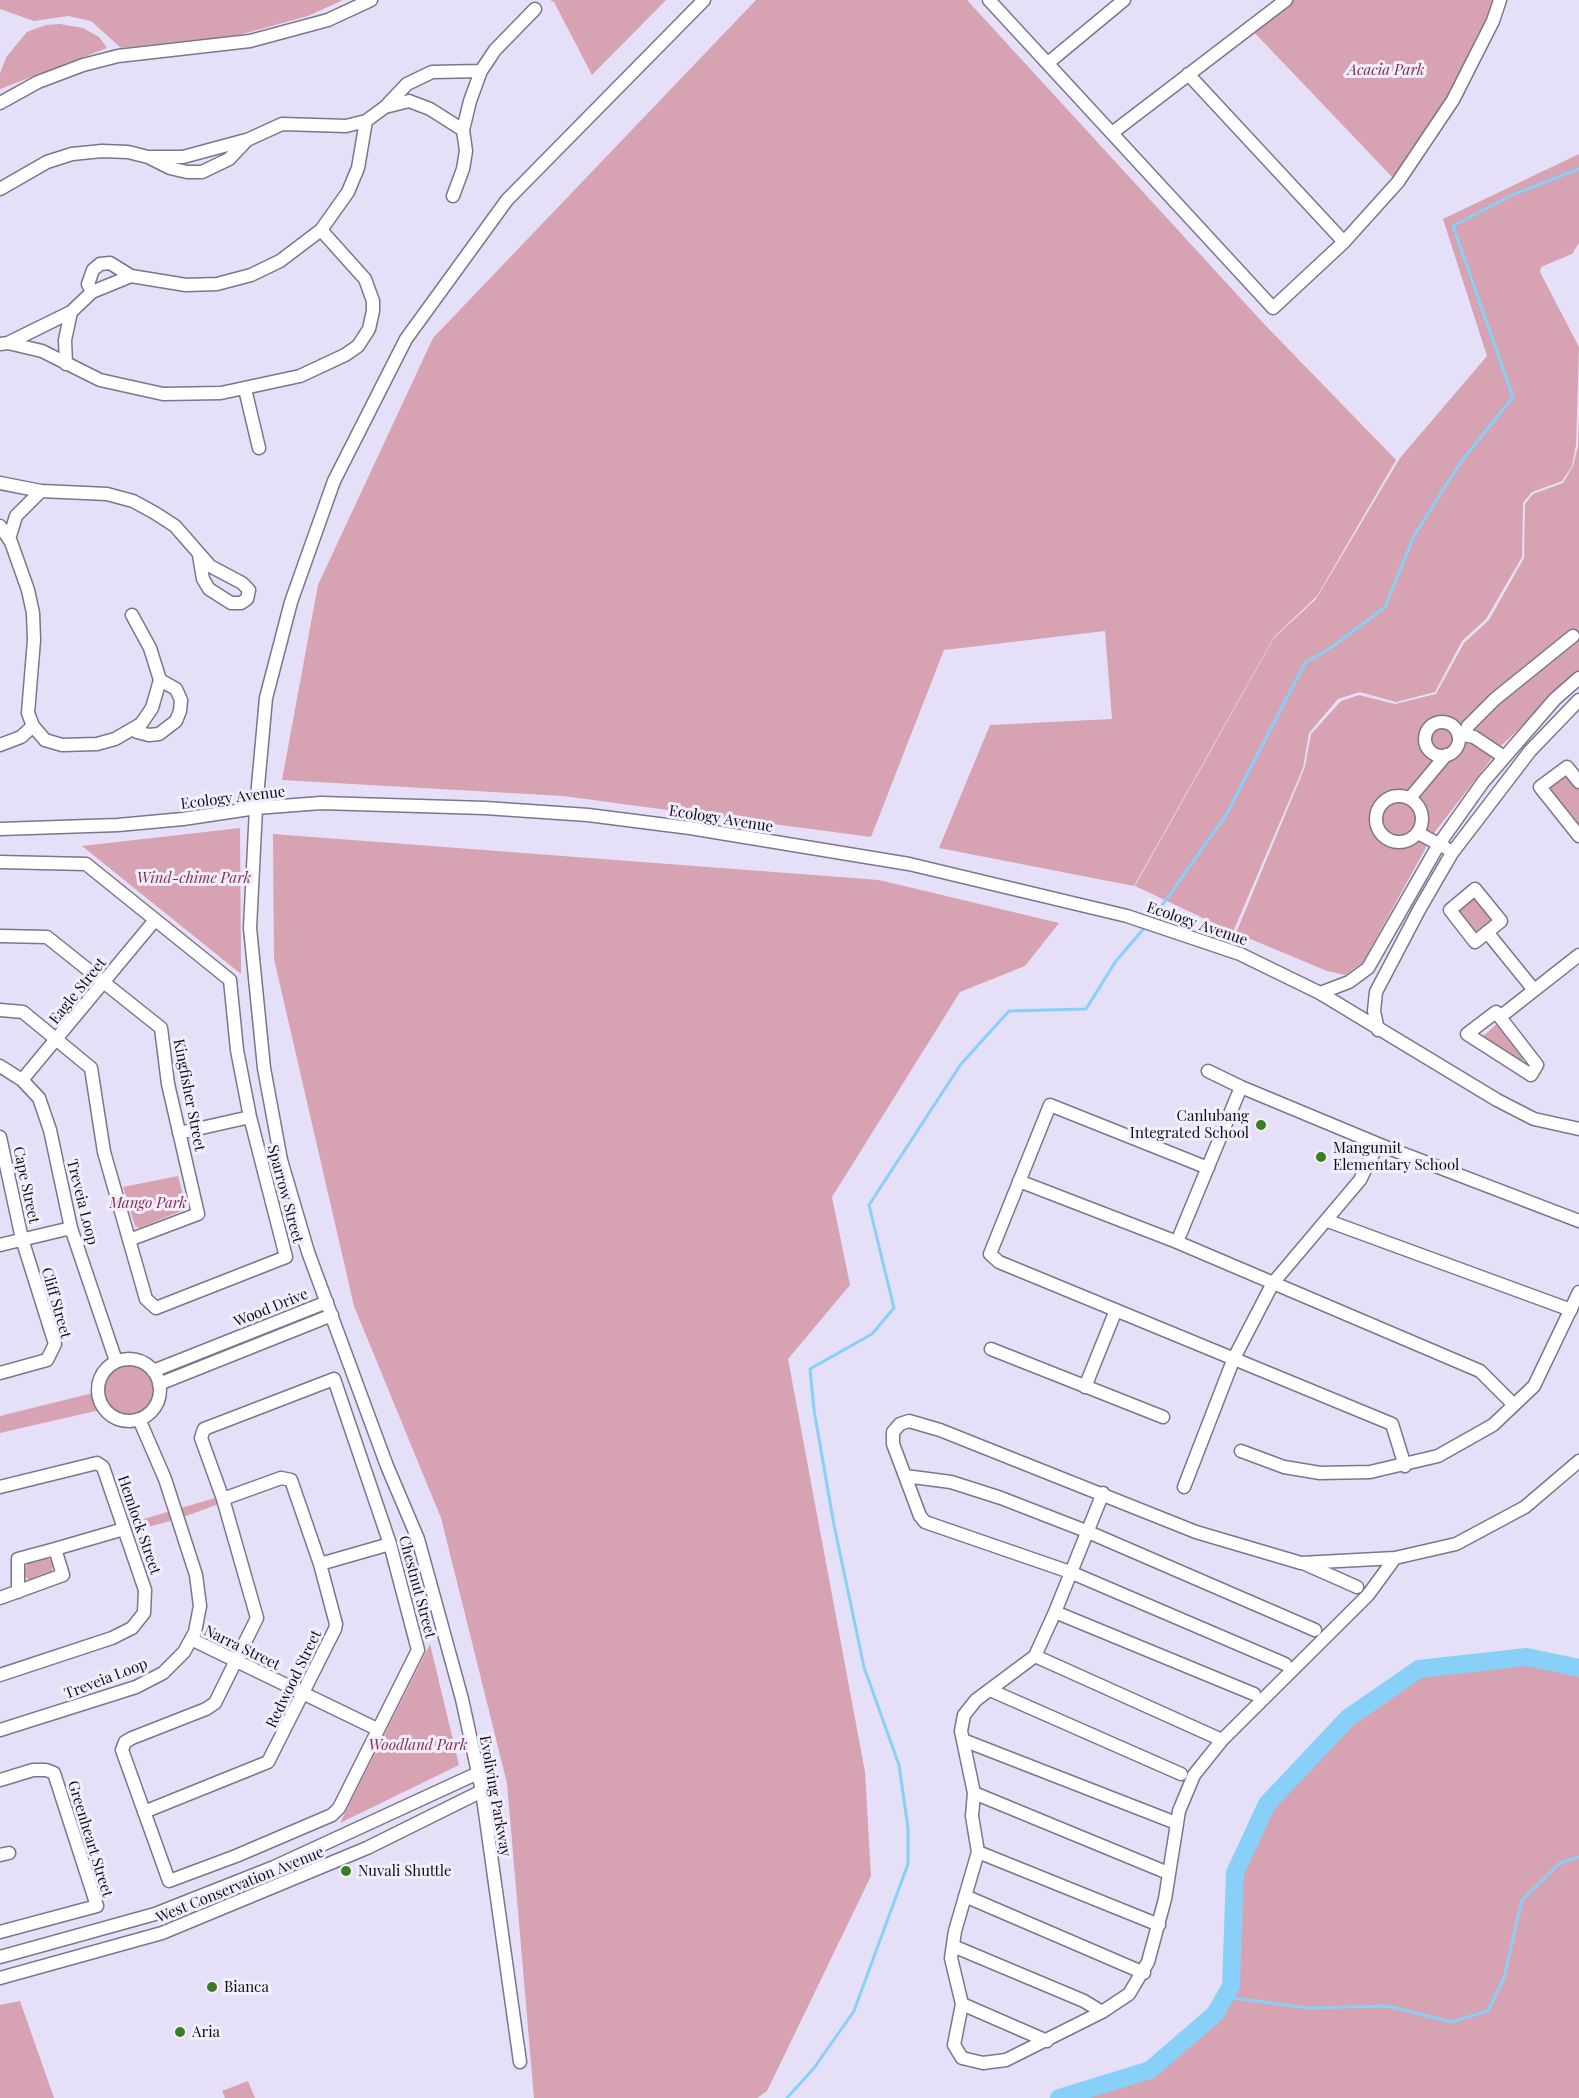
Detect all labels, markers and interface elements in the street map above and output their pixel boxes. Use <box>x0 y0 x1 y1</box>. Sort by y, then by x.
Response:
park label: Acacia Park <box>1347 61 1425 79</box>
street label: Ecology Avenue <box>180 783 286 813</box>
street label: Ecology Avenue <box>668 802 774 836</box>
park label: Wind-chime Park <box>137 869 251 887</box>
street label: Ecology Avenue <box>1144 898 1250 950</box>
street label: Eagle Street <box>46 954 110 1028</box>
street label: Kingfisher Street <box>169 1037 209 1153</box>
place label: Canlubang Integrated School <box>1130 1107 1249 1142</box>
marker: Canlubang Integrated School <box>1254 1118 1268 1132</box>
place label: Mangumit Elementary School <box>1333 1139 1459 1174</box>
street label: Sparrow Street <box>263 1143 307 1245</box>
street label: Cape Street <box>9 1145 43 1225</box>
marker: Mangumit Elementary School <box>1314 1150 1328 1164</box>
street label: Treveia Loop <box>63 1157 101 1247</box>
park label: Mango Park <box>109 1194 187 1212</box>
street label: Cliff Street <box>37 1266 75 1340</box>
street label: Wood Drive <box>231 1285 311 1331</box>
street label: Hemlock Street <box>114 1473 164 1577</box>
street label: Chestnut Street <box>395 1534 439 1640</box>
street label: Narra Street <box>201 1622 283 1674</box>
street label: Redwood Street <box>263 1627 325 1731</box>
street label: Treveia Loop <box>62 1655 150 1703</box>
street label: Evoliving Parkway <box>476 1734 514 1858</box>
park label: Woodland Park <box>369 1736 467 1754</box>
street label: Greenheart Street <box>64 1779 116 1899</box>
street label: West Conservation Avenue <box>154 1843 326 1927</box>
place label: Nuvali Shuttle <box>358 1862 452 1880</box>
marker: Nuvali Shuttle <box>339 1864 353 1878</box>
place label: Bianca <box>224 1978 269 1996</box>
marker: Bianca <box>205 1980 219 1994</box>
place label: Aria <box>192 2023 220 2041</box>
marker: Aria <box>173 2025 187 2039</box>

